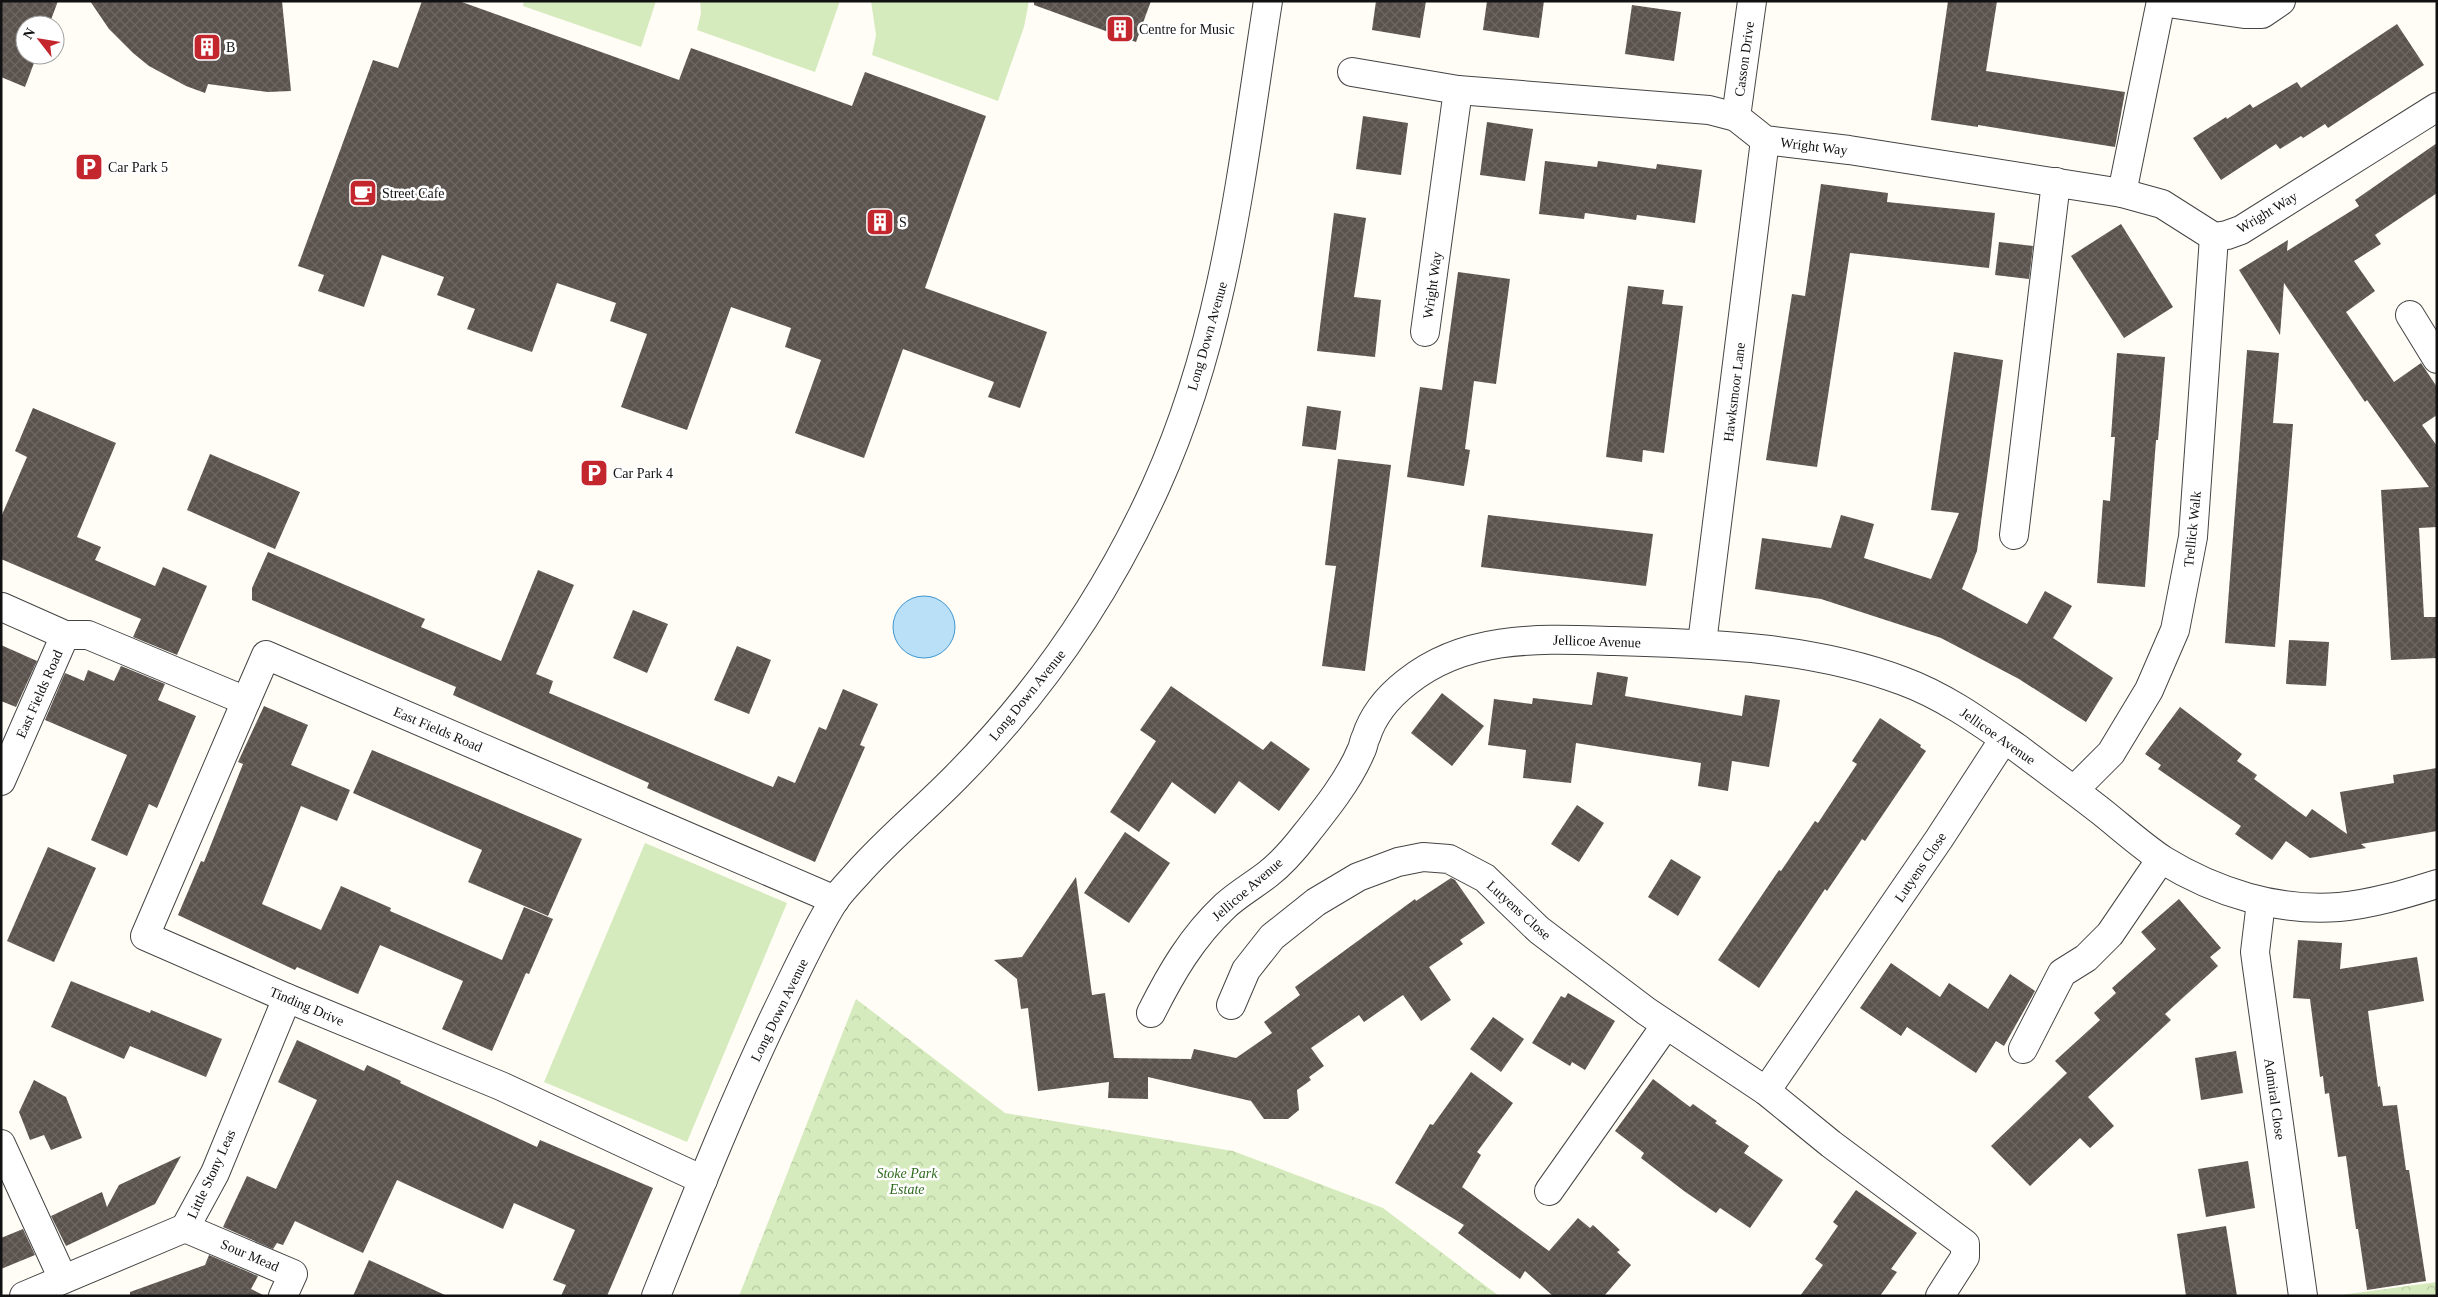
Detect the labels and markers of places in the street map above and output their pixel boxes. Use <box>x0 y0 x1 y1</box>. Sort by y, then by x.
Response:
building icon: Centre for Music <box>1105 14 1135 44</box>
place label: Centre for Music <box>1139 22 1235 37</box>
building icon: B <box>192 32 222 62</box>
place label: B <box>226 40 235 55</box>
parking icon: Car Park 5 <box>74 152 104 182</box>
place label: Car Park 5 <box>108 160 168 175</box>
cafe icon: Street Cafe <box>348 178 378 208</box>
place label: Street Cafe <box>382 186 445 201</box>
building icon: S <box>865 207 895 237</box>
place label: S <box>899 215 907 230</box>
parking icon: Car Park 4 <box>579 458 609 488</box>
place label: Car Park 4 <box>613 466 673 481</box>

